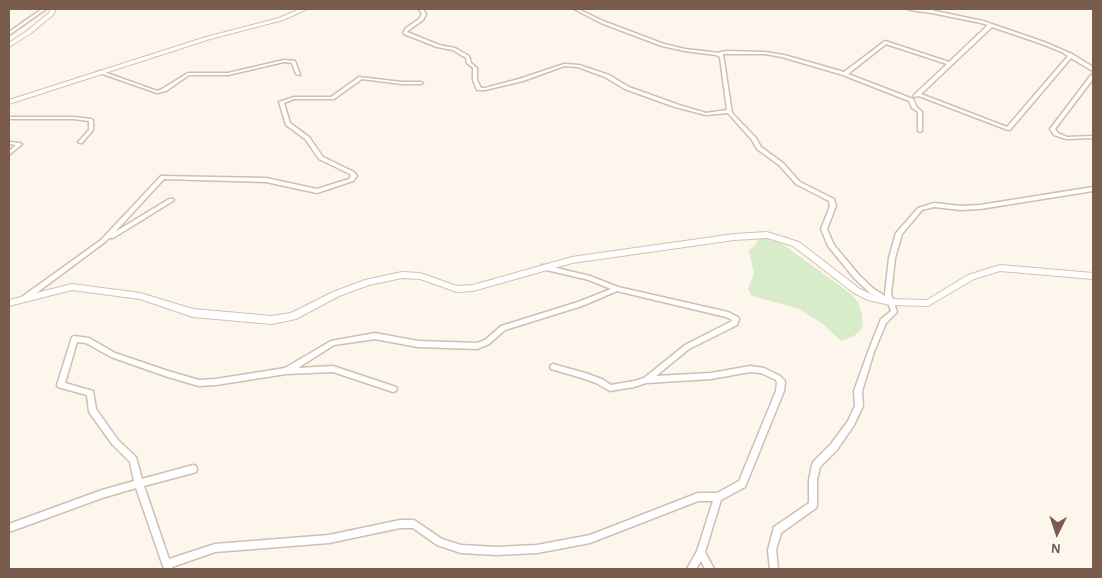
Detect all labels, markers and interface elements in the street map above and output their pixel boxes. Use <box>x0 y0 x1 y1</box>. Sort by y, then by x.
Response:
north arrow <box>1032 508 1082 558</box>
text: N <box>1051 541 1061 555</box>

